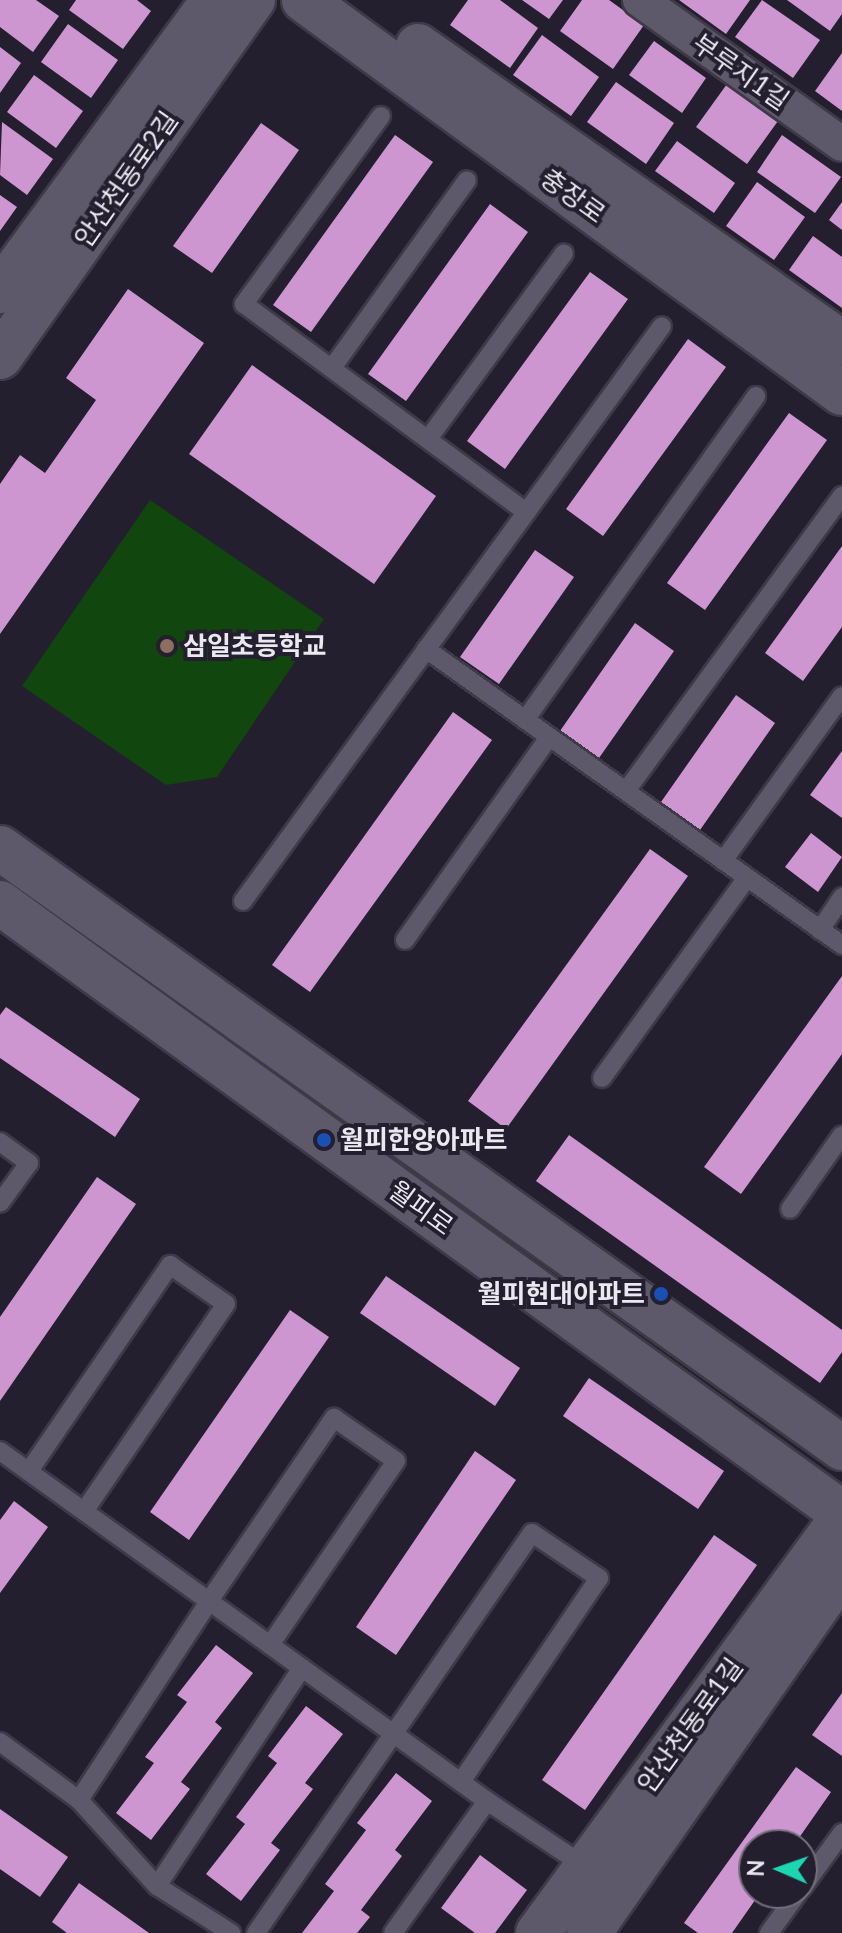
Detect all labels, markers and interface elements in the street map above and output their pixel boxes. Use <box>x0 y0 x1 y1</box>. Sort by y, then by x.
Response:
street label: 부루지1길 <box>687 27 795 117</box>
street label: 안산천동로2길 <box>68 105 184 253</box>
street label: 충장로 <box>535 162 611 230</box>
place label: 삼일초등학교 <box>183 630 327 662</box>
marker: 삼일초등학교 <box>158 637 176 655</box>
place label: 월피한양아파트 <box>340 1124 507 1156</box>
marker: 월피한양아파트 <box>315 1131 333 1149</box>
street label: 월피로 <box>383 1174 459 1242</box>
place label: 월피현대아파트 <box>478 1278 645 1310</box>
marker: 월피현대아파트 <box>652 1285 670 1303</box>
street label: 안산천동로1길 <box>631 1652 749 1798</box>
north arrow <box>738 1829 818 1909</box>
text: N <box>742 1859 769 1877</box>

